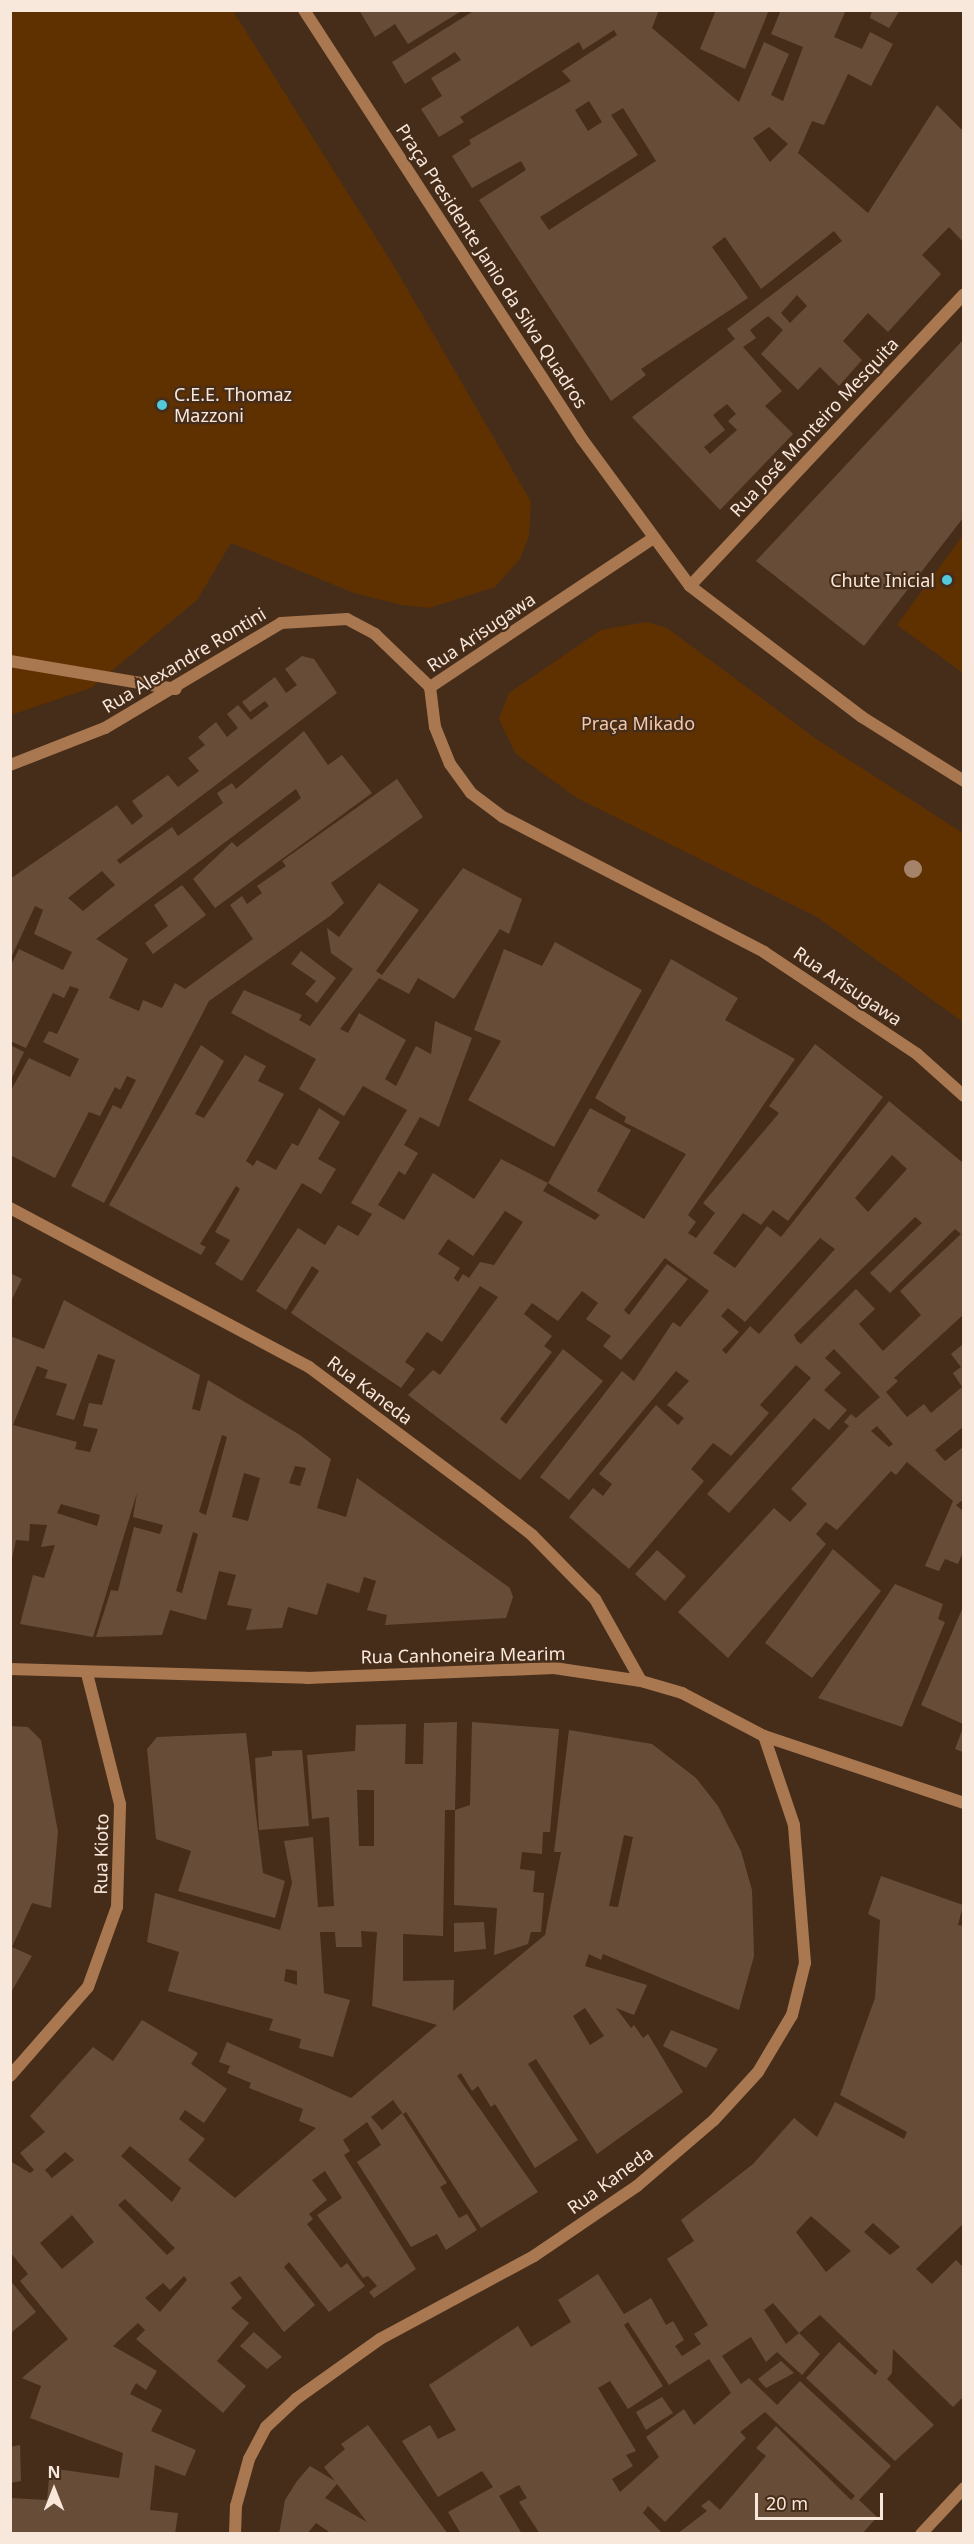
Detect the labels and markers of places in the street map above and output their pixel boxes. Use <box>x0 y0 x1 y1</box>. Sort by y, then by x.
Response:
place label: C.E.E. Thomaz Mazzoni <box>174 384 292 426</box>
marker: C.E.E. Thomaz Mazzoni <box>155 398 169 412</box>
place label: Chute Inicial <box>830 569 935 591</box>
marker: Chute Inicial <box>940 573 954 587</box>

